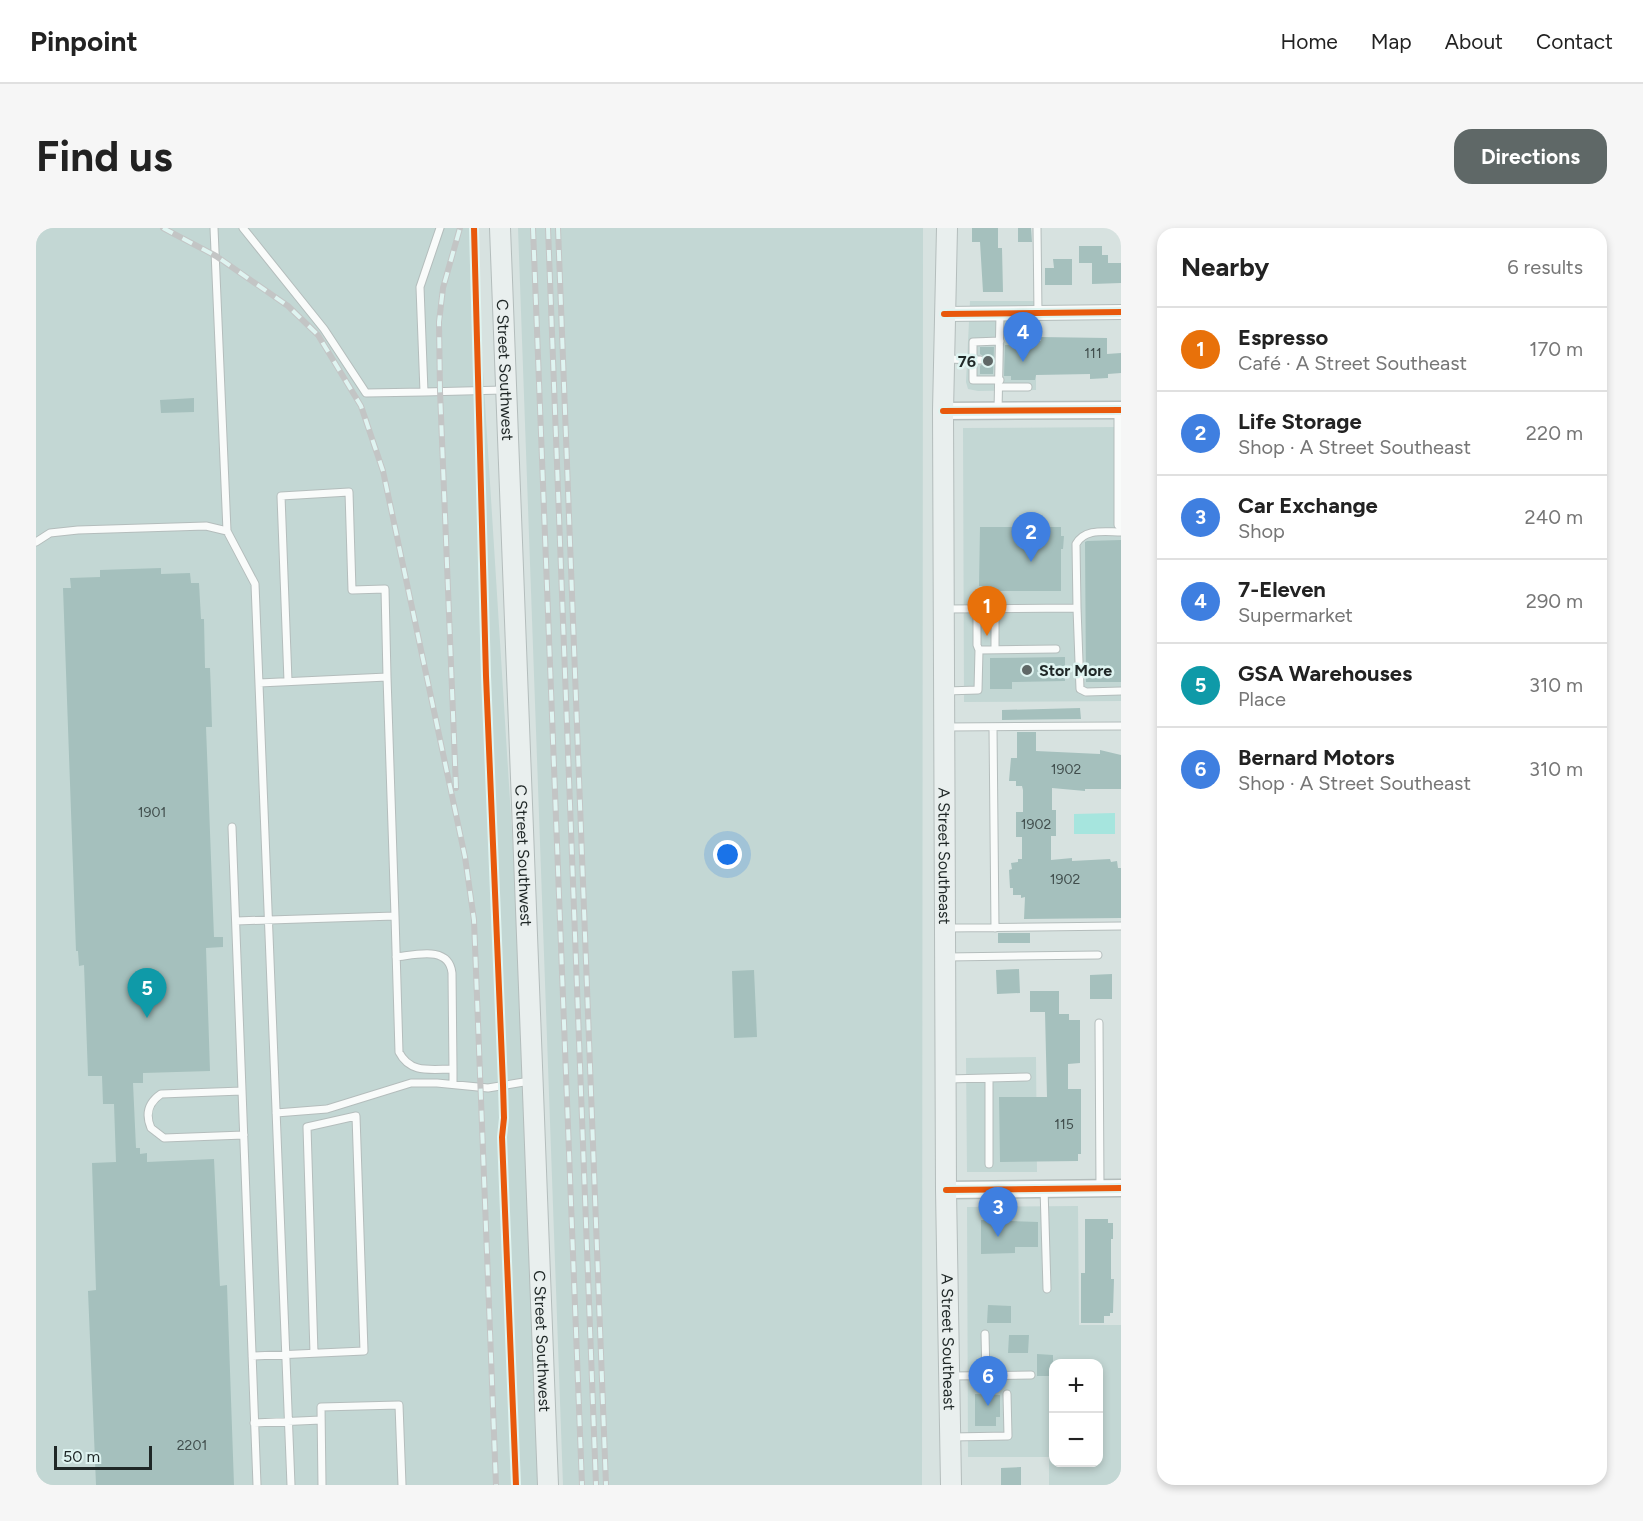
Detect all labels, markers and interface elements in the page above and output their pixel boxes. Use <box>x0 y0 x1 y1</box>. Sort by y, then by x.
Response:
text: Pinpoint <box>30 24 138 58</box>
text: Home <box>1281 29 1338 54</box>
text: Map <box>1371 29 1412 54</box>
text: About <box>1445 29 1503 54</box>
text: Contact <box>1536 29 1613 54</box>
button: Directions <box>1454 129 1607 184</box>
text: Find us <box>36 131 173 182</box>
text: Nearby <box>1181 251 1269 283</box>
text: 6 results <box>1507 255 1583 279</box>
street label: C Street Southwest <box>493 299 518 441</box>
pin: 4 <box>1004 312 1042 362</box>
text: Espresso <box>1238 324 1328 351</box>
text: 1 <box>1196 337 1205 361</box>
text: 170 m <box>1529 337 1583 361</box>
house number: 111 <box>1084 345 1102 362</box>
text: Café · A Street Southeast <box>1238 351 1467 375</box>
place label: 76 <box>958 352 976 371</box>
marker: 76 <box>981 354 995 368</box>
text: Life Storage <box>1238 408 1362 435</box>
text: 2 <box>1195 421 1206 445</box>
text: 220 m <box>1526 421 1583 445</box>
text: Shop · A Street Southeast <box>1238 435 1471 459</box>
text: Car Exchange <box>1238 492 1378 519</box>
text: 3 <box>1195 505 1206 529</box>
text: 240 m <box>1525 505 1583 529</box>
pin: 2 <box>1012 512 1050 562</box>
text: Shop <box>1238 519 1285 543</box>
text: 7-Eleven <box>1238 576 1326 603</box>
pin: 1 <box>968 586 1006 636</box>
text: 4 <box>1194 589 1207 613</box>
text: 290 m <box>1526 589 1583 613</box>
text: Supermarket <box>1238 603 1353 627</box>
text: GSA Warehouses <box>1238 660 1412 687</box>
place label: Stor More <box>1039 661 1112 680</box>
marker: Stor More <box>1020 663 1034 677</box>
text: 5 <box>1195 673 1206 697</box>
text: 310 m <box>1529 673 1583 697</box>
text: Place <box>1238 687 1286 711</box>
text: Bernard Motors <box>1238 744 1395 771</box>
text: 6 <box>1195 757 1206 781</box>
text: 310 m <box>1529 757 1583 781</box>
house number: 1902 <box>1051 761 1081 778</box>
text: Shop · A Street Southeast <box>1238 771 1471 795</box>
street label: C Street Southwest <box>512 784 536 927</box>
street label: A Street Southeast <box>935 787 954 925</box>
house number: 1901 <box>138 804 166 821</box>
house number: 1902 <box>1021 816 1051 833</box>
your location <box>713 840 742 869</box>
house number: 1902 <box>1050 871 1080 888</box>
pin: 5 <box>128 968 166 1018</box>
house number: 115 <box>1054 1116 1074 1133</box>
pin: 3 <box>978 1188 1018 1237</box>
street label: C Street Southwest <box>530 1270 555 1412</box>
street label: A Street Southeast <box>938 1273 959 1411</box>
pin: 6 <box>968 1356 1008 1406</box>
map controls <box>1049 1359 1103 1467</box>
button: + <box>1049 1359 1103 1413</box>
button: − <box>1049 1413 1103 1467</box>
house number: 2201 <box>177 1437 207 1454</box>
scale bar <box>54 1443 152 1470</box>
text: 50 m <box>63 1447 100 1466</box>

